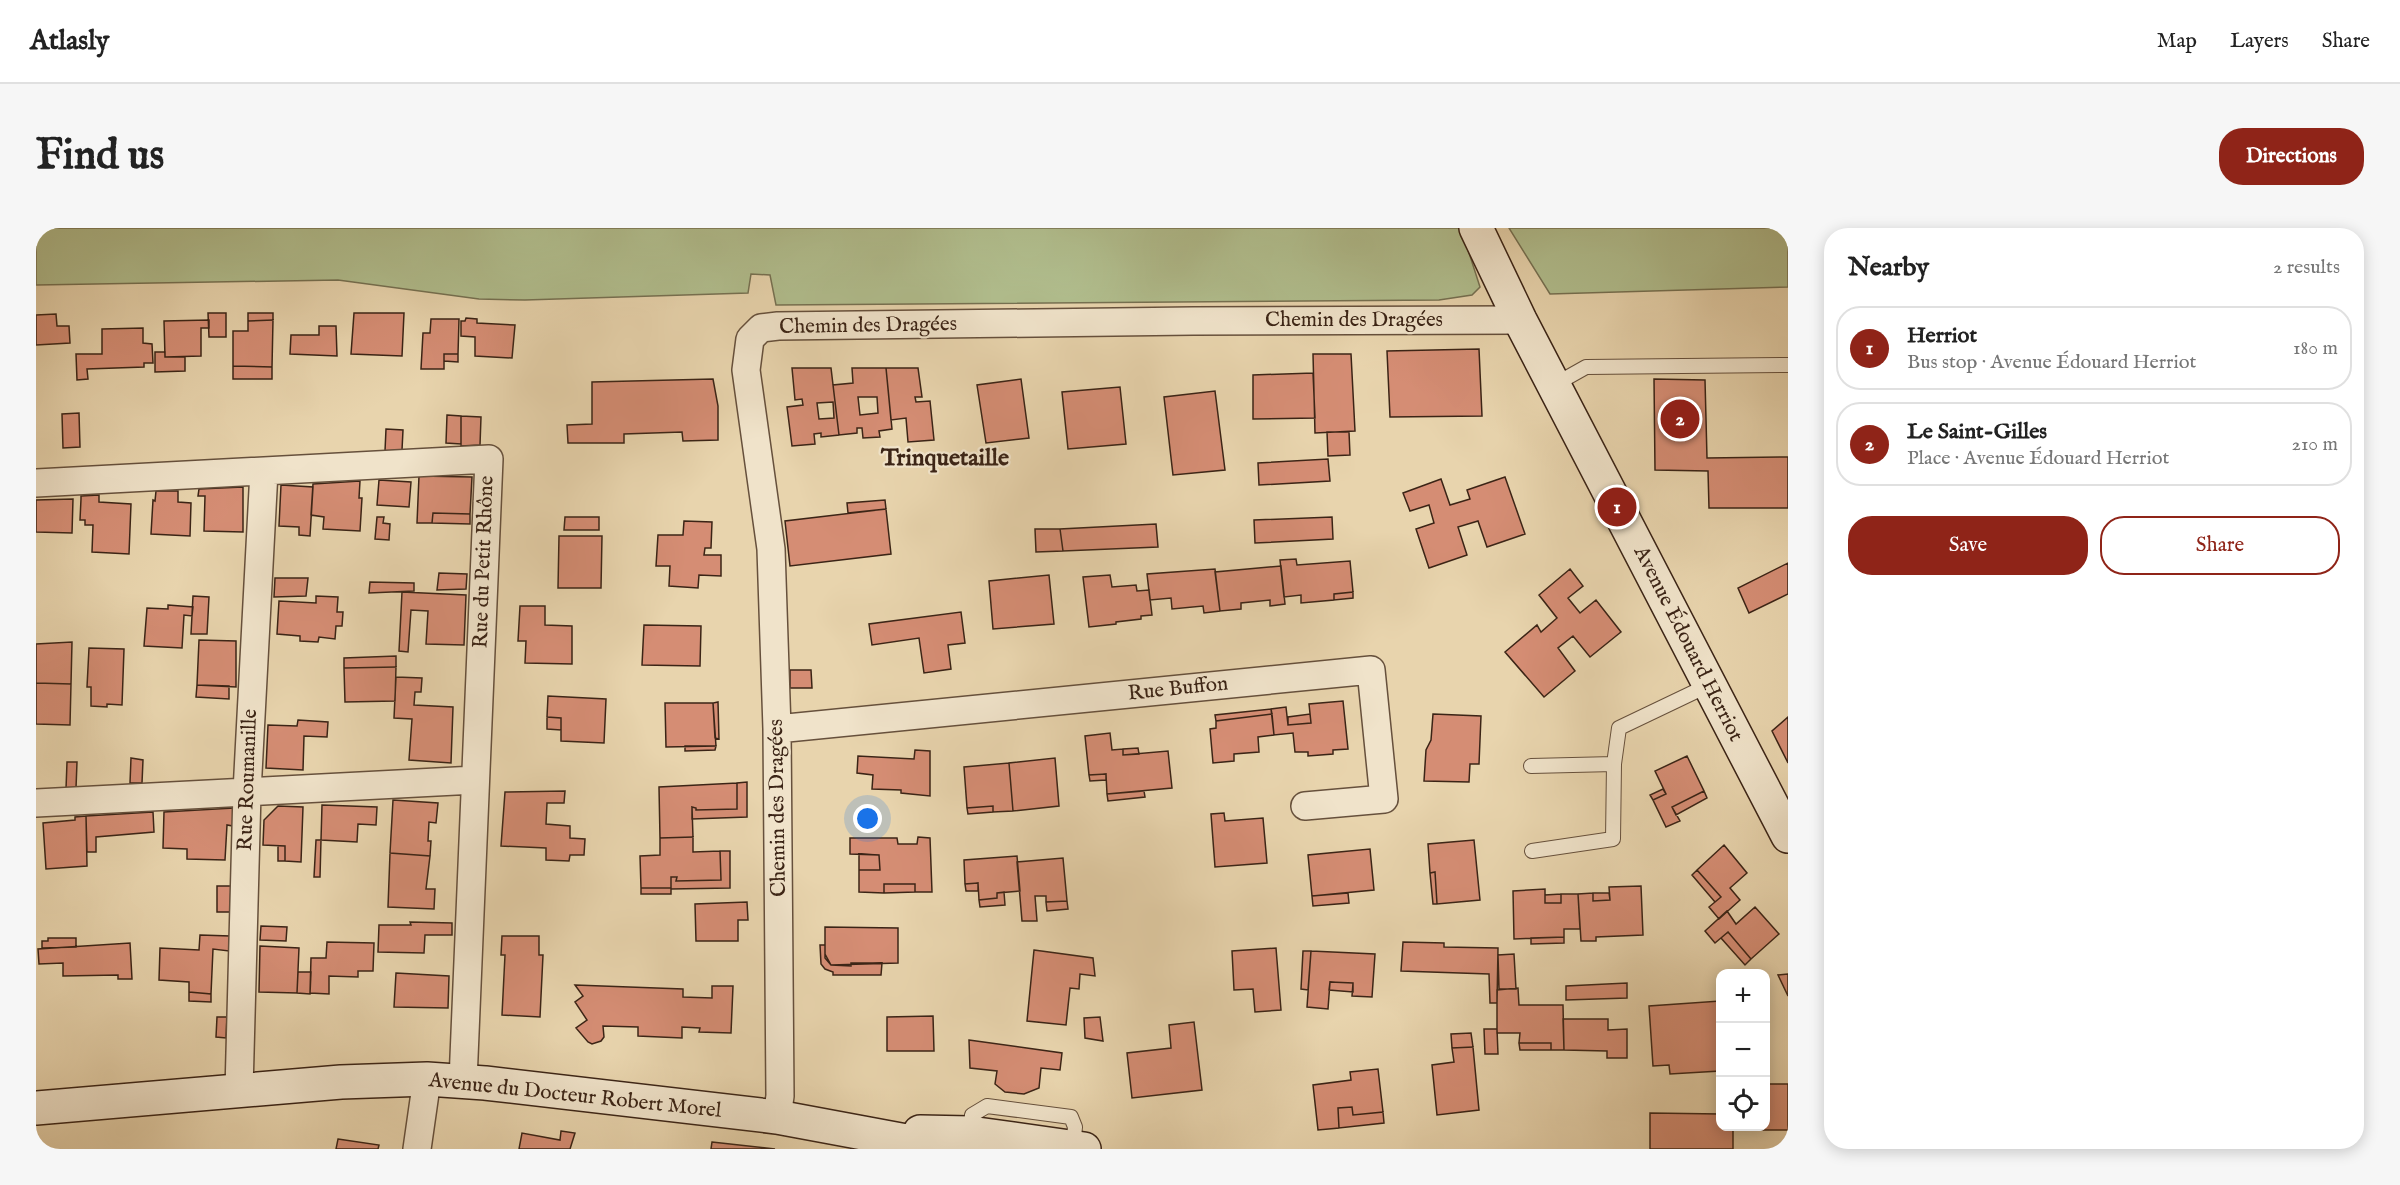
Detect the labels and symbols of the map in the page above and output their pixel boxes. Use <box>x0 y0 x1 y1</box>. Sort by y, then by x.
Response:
street label: Chemin des Dragées <box>1265 307 1443 334</box>
street label: Chemin des Dragées <box>779 311 957 341</box>
pin: 2 <box>1660 396 1700 441</box>
district label: Trinquetaille <box>880 443 1009 474</box>
street label: Rue du Petit Rhône <box>467 475 501 649</box>
pin: 1 <box>1598 484 1636 530</box>
street label: Avenue Édouard Herriot <box>1626 540 1750 746</box>
street label: Rue Buffon <box>1127 670 1229 708</box>
street label: Rue Roumanille <box>232 708 264 851</box>
street label: Chemin des Dragées <box>763 719 793 897</box>
your location <box>853 804 882 833</box>
street label: Avenue du Docteur Robert Morel <box>426 1067 723 1125</box>

